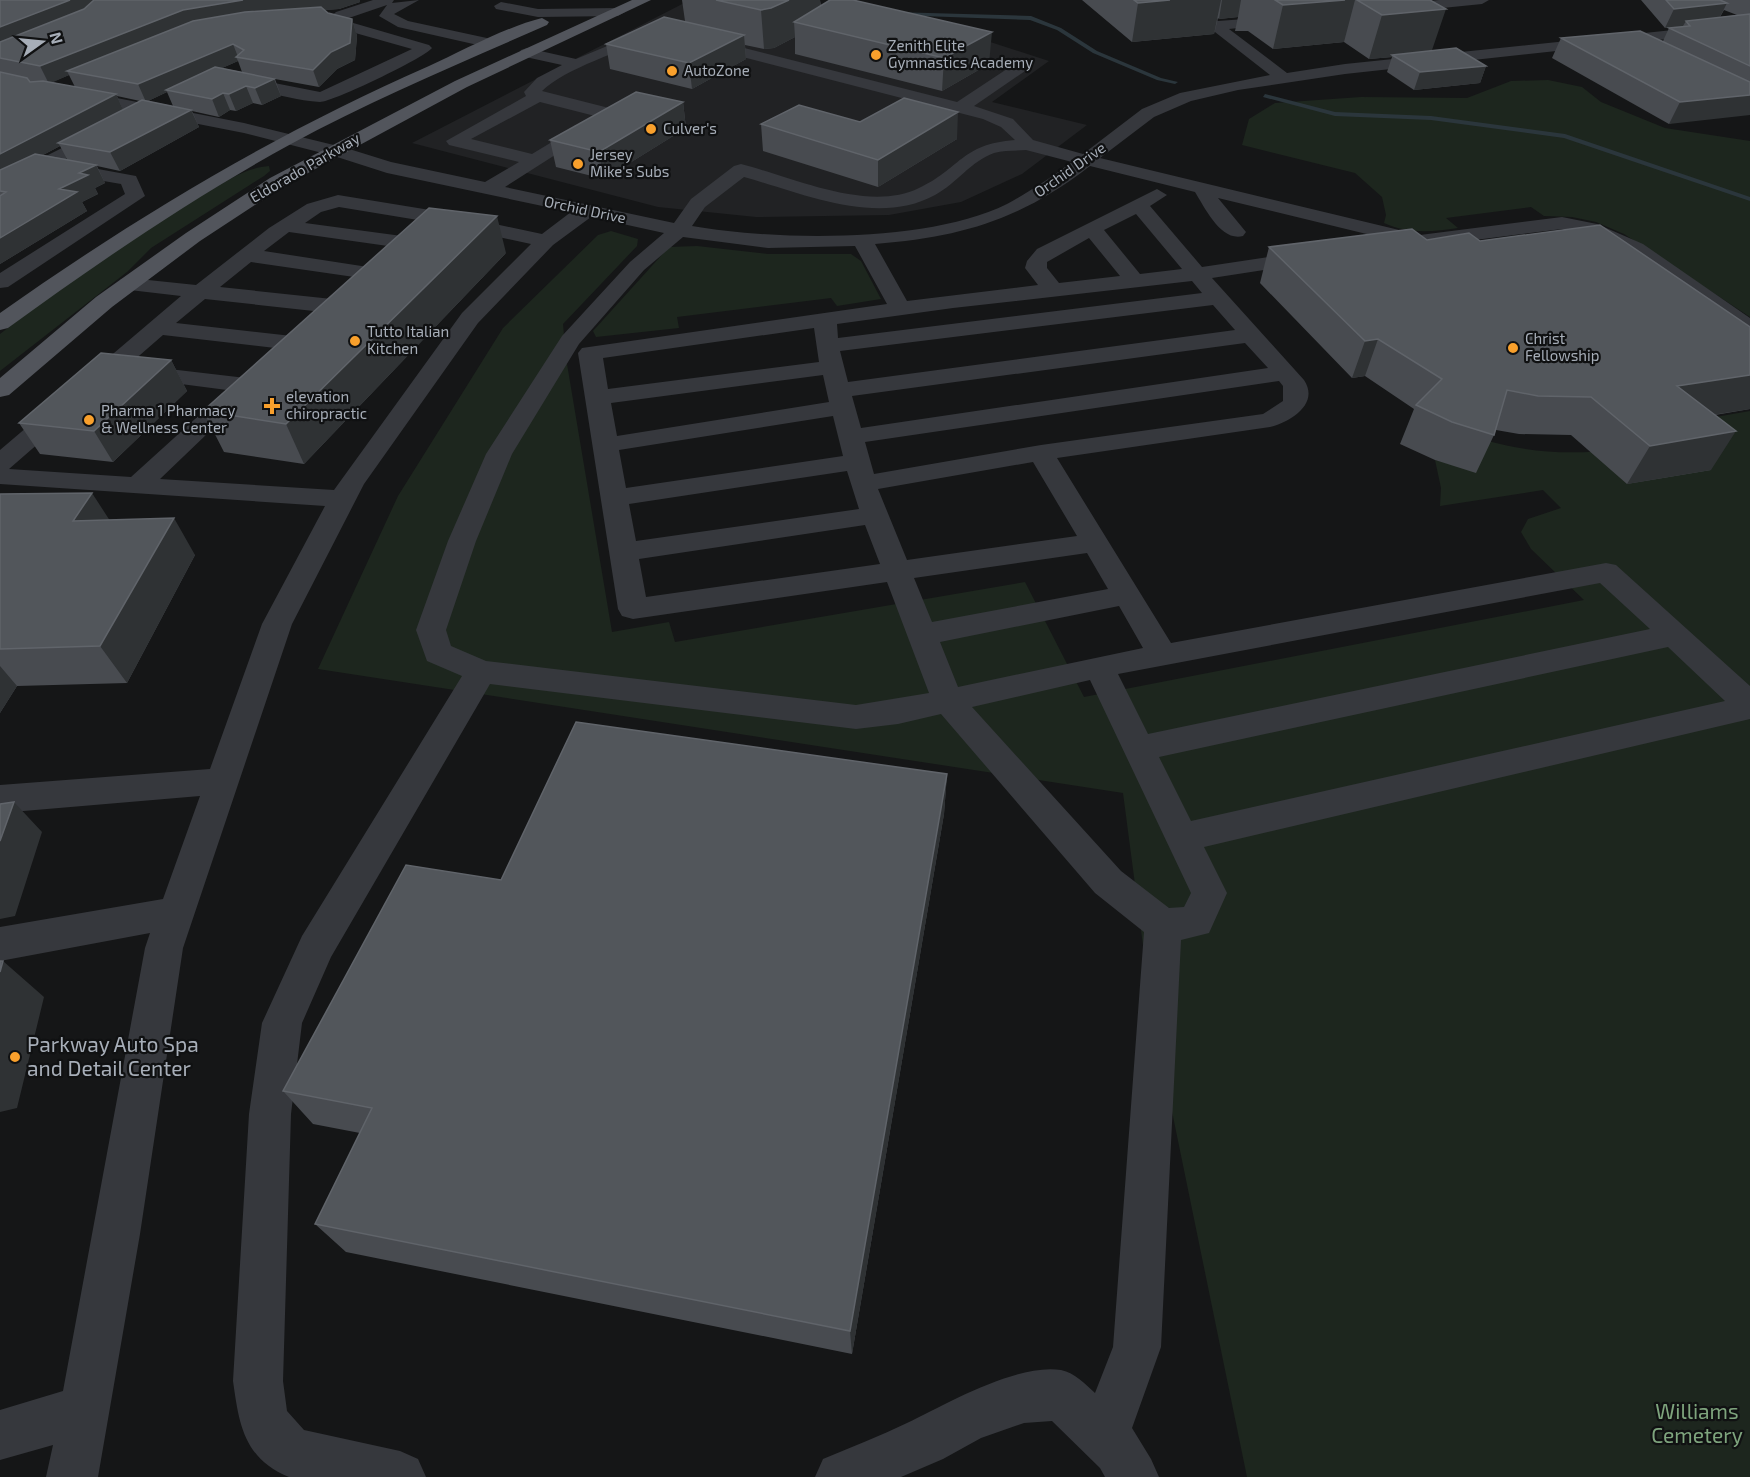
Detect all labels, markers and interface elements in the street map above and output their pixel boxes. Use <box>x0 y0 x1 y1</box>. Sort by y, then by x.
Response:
north arrow <box>12 12 72 72</box>
text: N <box>46 30 68 46</box>
place label: Zenith Elite Gymnastics Academy <box>888 36 1033 71</box>
marker: Zenith Elite Gymnastics Academy <box>869 48 883 62</box>
place label: AutoZone <box>684 61 750 79</box>
marker: AutoZone <box>665 64 679 78</box>
place label: Culver's <box>663 119 717 137</box>
marker: Culver's <box>644 122 658 136</box>
street label: Eldorado Parkway <box>246 128 363 206</box>
street label: Orchid Drive <box>1030 138 1109 200</box>
place label: Jersey Mike's Subs <box>590 145 669 180</box>
marker: Jersey Mike's Subs <box>571 157 585 171</box>
street label: Orchid Drive <box>543 192 628 226</box>
place label: Tutto Italian Kitchen <box>367 322 449 357</box>
place label: Christ Fellowship <box>1525 329 1599 364</box>
marker: Tutto Italian Kitchen <box>348 334 362 348</box>
marker: Christ Fellowship <box>1506 341 1520 355</box>
place label: elevation chiropractic <box>286 387 367 422</box>
marker: elevation chiropractic <box>263 397 281 415</box>
place label: Pharma 1 Pharmacy & Wellness Center <box>101 401 235 436</box>
marker: Pharma 1 Pharmacy & Wellness Center <box>82 413 96 427</box>
place label: Parkway Auto Spa and Detail Center <box>27 1031 199 1080</box>
marker: Parkway Auto Spa and Detail Center <box>8 1050 22 1064</box>
park label: Williams Cemetery <box>1651 1398 1743 1447</box>

